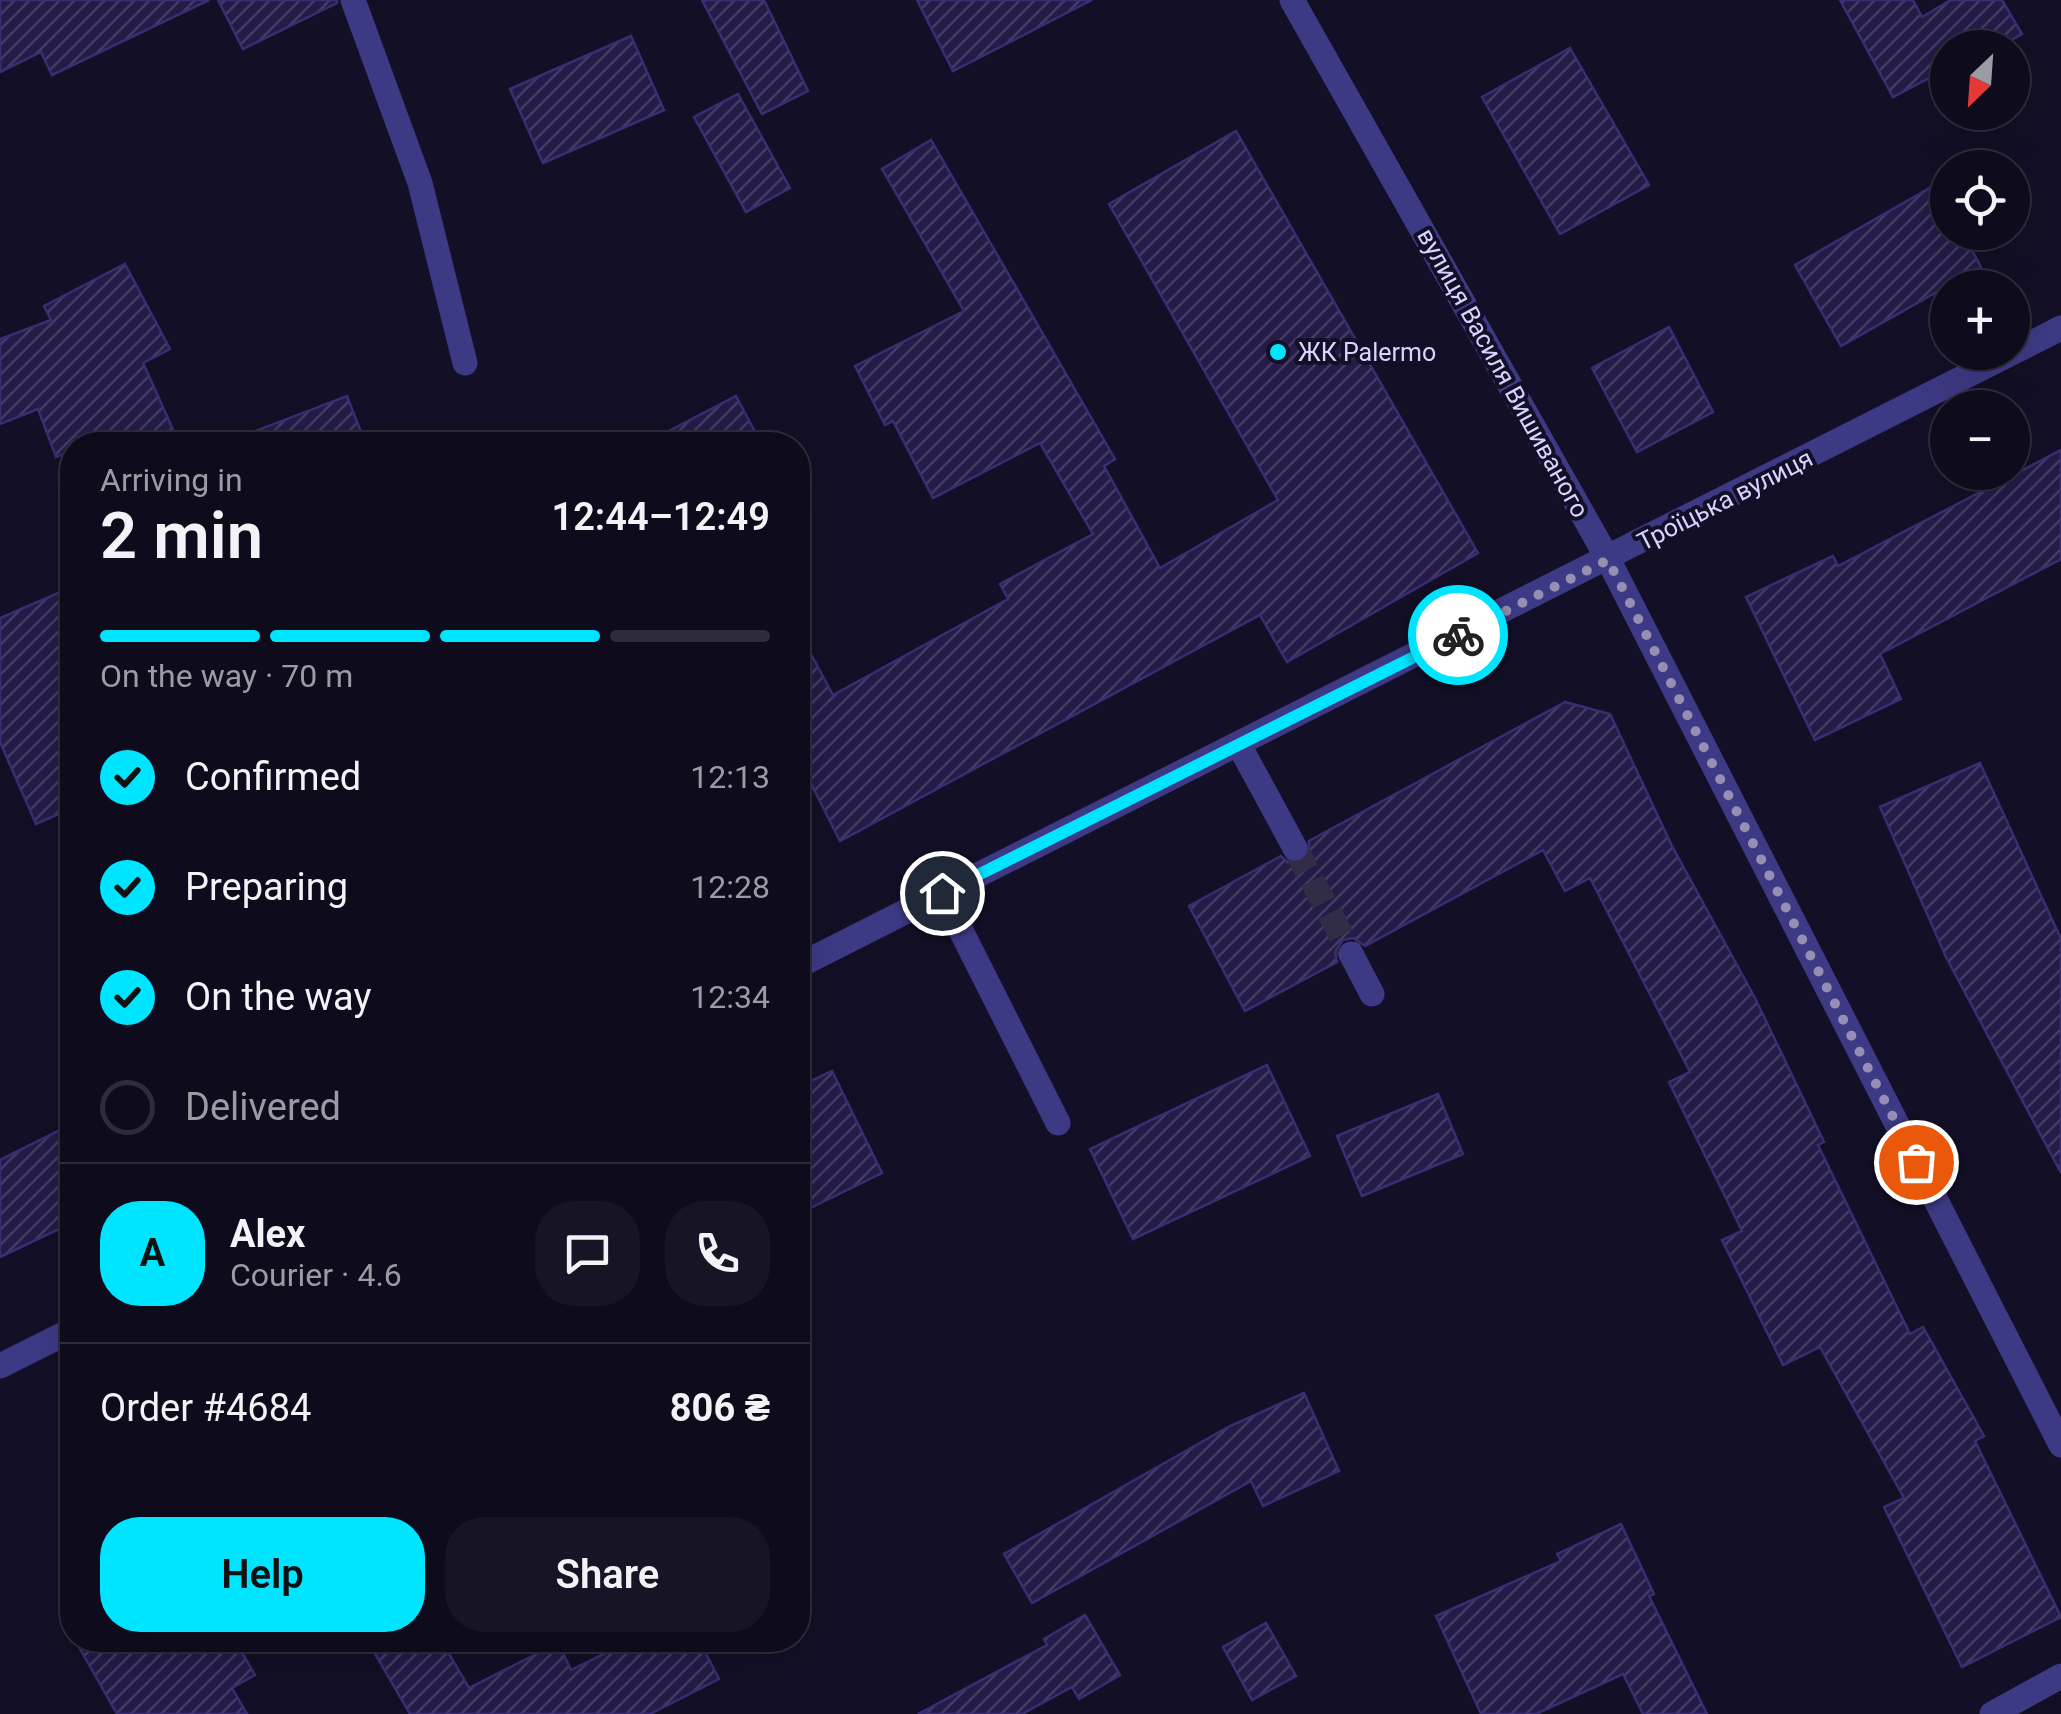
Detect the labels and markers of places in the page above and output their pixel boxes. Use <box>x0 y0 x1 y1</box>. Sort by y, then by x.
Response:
place label: ЖК Palermo <box>1298 338 1436 367</box>
marker: ЖК Palermo <box>1267 341 1289 363</box>
pin <box>900 851 985 936</box>
pin <box>1874 1120 1959 1205</box>

